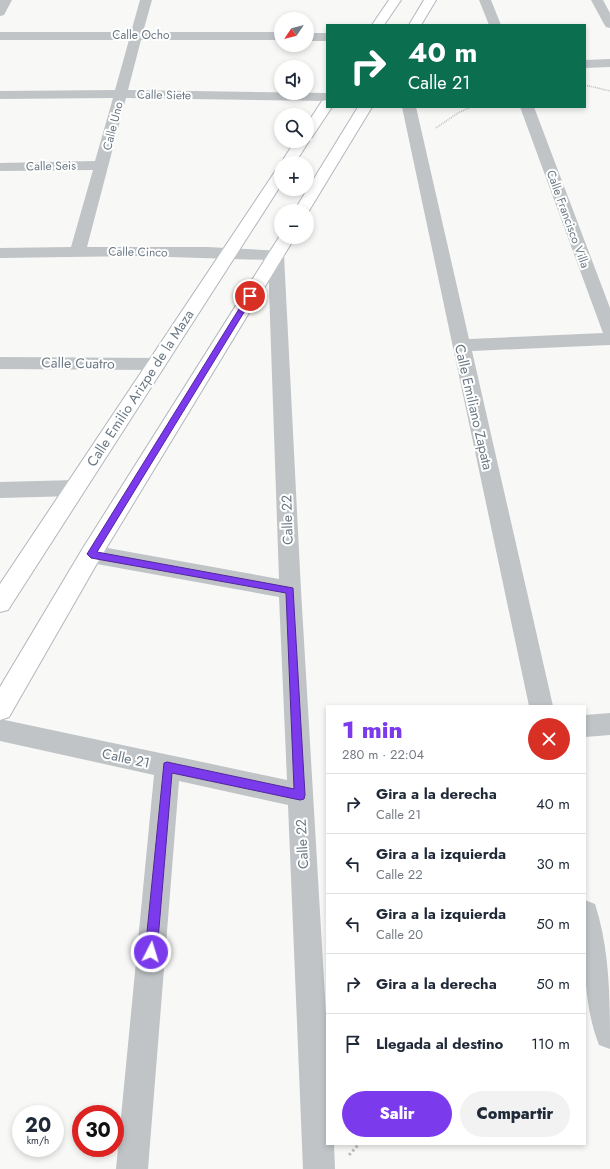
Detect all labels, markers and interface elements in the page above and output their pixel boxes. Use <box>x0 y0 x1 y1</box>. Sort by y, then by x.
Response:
north arrow <box>274 12 314 52</box>
map controls <box>274 12 314 244</box>
street label: Calle Ocho <box>112 26 170 44</box>
text: 40 m <box>408 32 477 73</box>
icon: right <box>342 40 394 92</box>
button: sound <box>274 60 314 100</box>
text: Calle 21 <box>408 70 470 96</box>
street label: Calle Siete <box>137 86 191 104</box>
street label: Calle Uno <box>98 99 128 152</box>
button: search <box>274 108 314 148</box>
button: + <box>274 156 314 196</box>
street label: Calle Seis <box>26 157 76 175</box>
street label: Calle Francisco Villa <box>542 167 594 271</box>
button: − <box>274 204 314 244</box>
street label: Calle Cinco <box>108 242 168 262</box>
pin <box>233 279 267 313</box>
icon: arrive <box>239 285 261 307</box>
street label: Calle Emilio Arizpe de la Maza <box>82 306 198 470</box>
street label: Calle Emiliano Zapata <box>450 342 498 472</box>
street label: Calle Cuatro <box>41 352 115 374</box>
street label: Calle 22 <box>276 495 298 545</box>
text: 1 min <box>342 712 403 747</box>
button: close <box>528 718 570 760</box>
street label: Calle 21 <box>100 743 152 773</box>
text: 280 m · 22:04 <box>342 745 424 764</box>
text: Gira a la derecha <box>376 783 497 805</box>
icon: right <box>342 793 364 815</box>
text: 40 m <box>536 793 570 815</box>
text: Calle 21 <box>376 805 421 824</box>
street label: Calle 22 <box>291 818 313 870</box>
text: Gira a la izquierda <box>376 843 506 865</box>
icon: left <box>342 853 364 875</box>
text: 30 m <box>537 853 570 875</box>
text: Calle 22 <box>376 865 423 884</box>
text: Gira a la izquierda <box>376 903 506 925</box>
icon: left <box>342 913 364 935</box>
text: 50 m <box>536 913 570 935</box>
text: Calle 20 <box>376 925 423 944</box>
position arrow <box>130 931 172 973</box>
icon: right <box>342 973 364 995</box>
text: Gira a la derecha <box>376 973 497 995</box>
text: 50 m <box>536 973 570 995</box>
icon: arrive <box>342 1033 364 1055</box>
text: Llegada al destino <box>376 1033 503 1055</box>
text: 110 m <box>531 1033 570 1055</box>
button: Salir <box>342 1091 452 1137</box>
button: Compartir <box>460 1091 570 1137</box>
speed limit sign: 30 <box>72 1105 124 1157</box>
text: 20 <box>25 1111 51 1140</box>
text: km/h <box>27 1133 49 1148</box>

